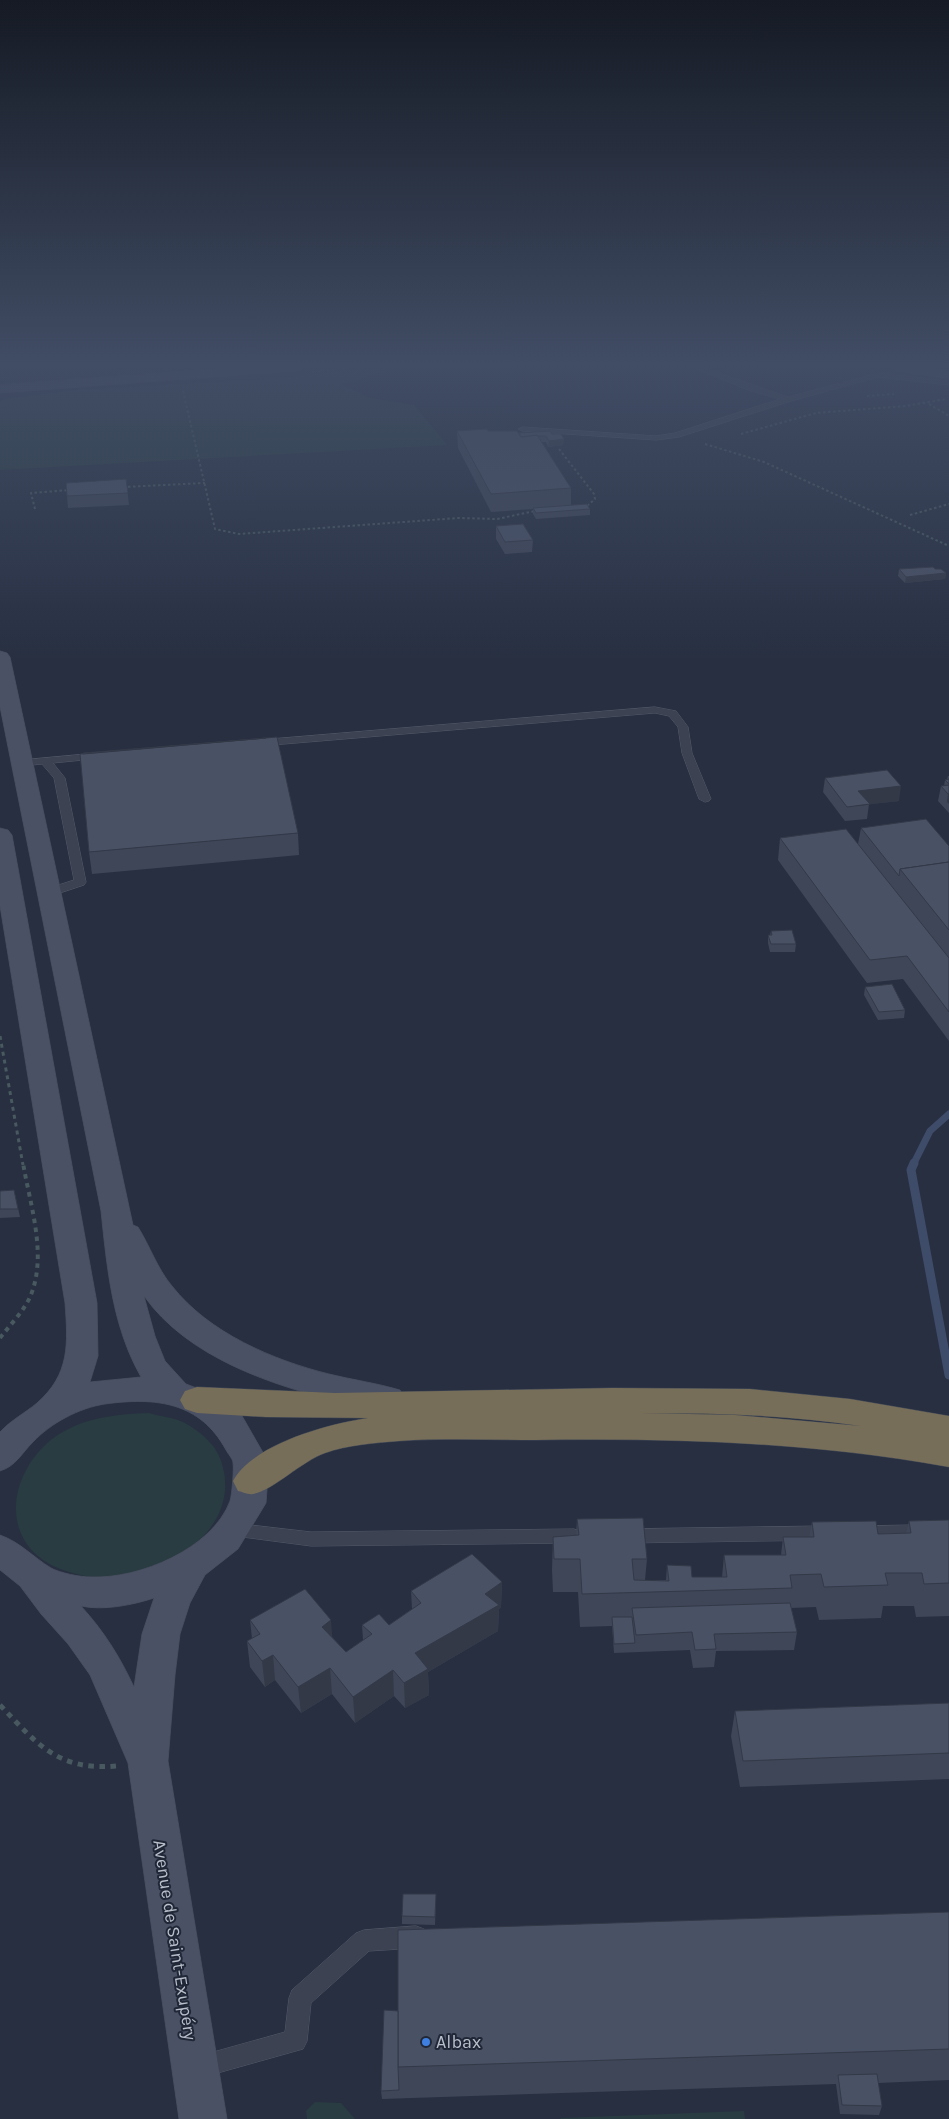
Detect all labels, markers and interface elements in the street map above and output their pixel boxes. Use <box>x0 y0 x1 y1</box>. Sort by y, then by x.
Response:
street label: Avenue de Saint-Exupéry <box>148 1838 202 2042</box>
place label: Albax <box>436 2031 481 2053</box>
marker: Albax <box>420 2036 432 2048</box>

